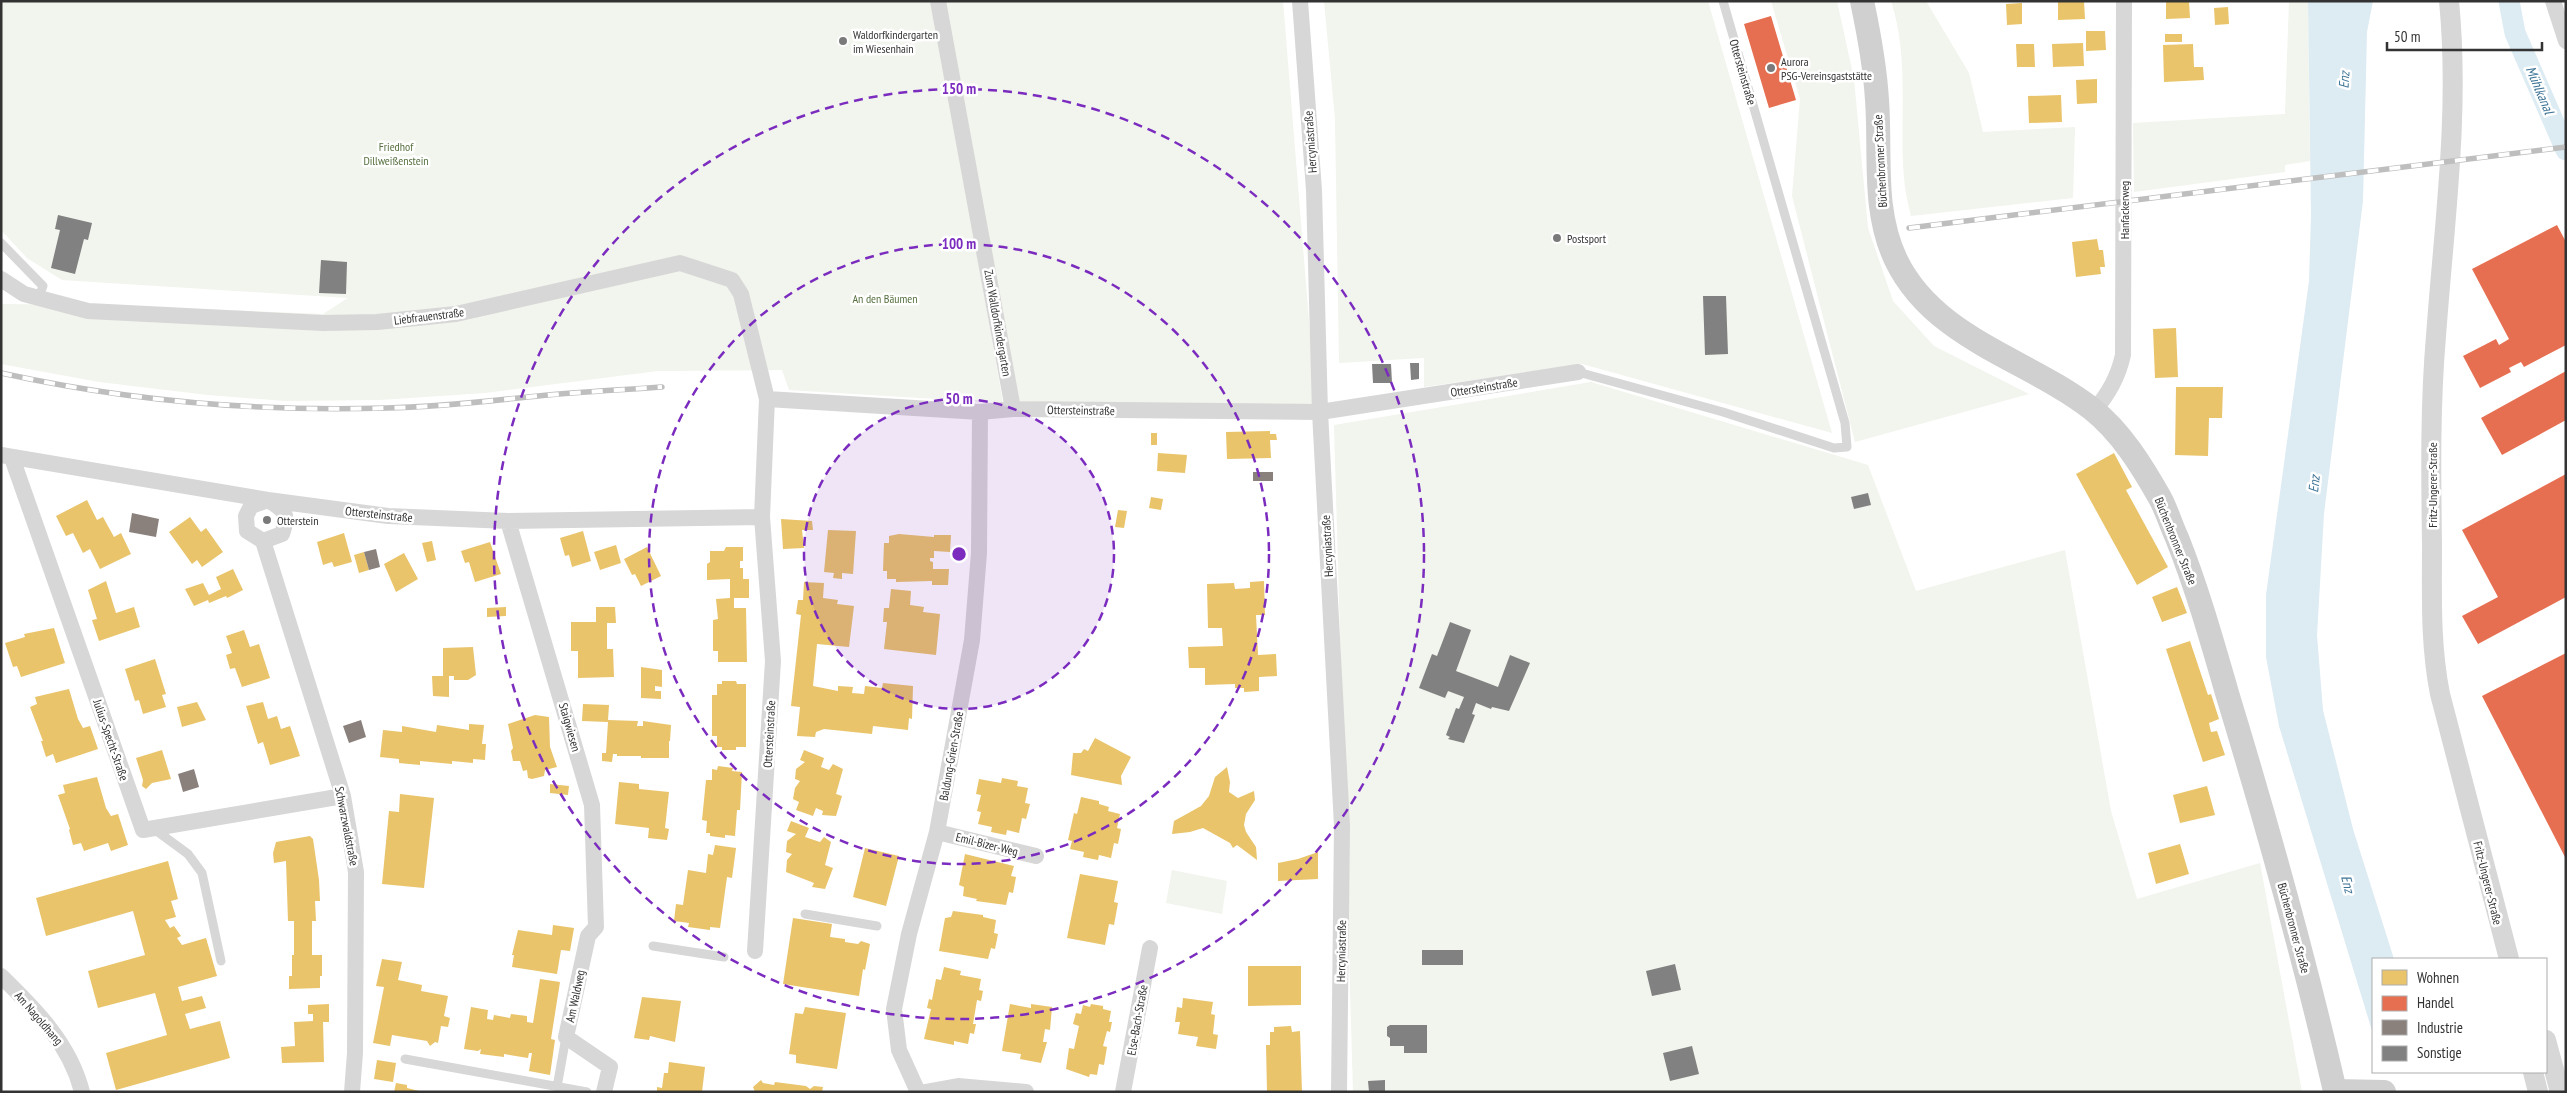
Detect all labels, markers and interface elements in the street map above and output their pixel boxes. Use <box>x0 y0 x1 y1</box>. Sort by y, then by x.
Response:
scale bar <box>2387 20 2542 52</box>
place label: Waldorfkindergarten im Wiesenhain <box>853 27 938 56</box>
text: 50 m <box>2394 27 2420 46</box>
marker: Waldorfkindergarten im Wiesenhain <box>837 35 849 47</box>
street label: Ottersteinstraße <box>1726 37 1760 107</box>
place label: Aurora PSG-Vereinsgaststätte <box>1781 54 1872 83</box>
marker: Aurora PSG-Vereinsgaststätte <box>1765 62 1777 74</box>
water label: Mühlkanal <box>2522 63 2559 118</box>
water label: Enz <box>2335 69 2354 89</box>
text: 150 m <box>942 79 976 98</box>
street label: Hercyniastraße <box>1300 110 1320 174</box>
street label: Büchenbronner Straße <box>1870 114 1890 208</box>
park label: Friedhof Dillweißenstein <box>363 139 429 168</box>
street label: Hanfackerweg <box>2117 181 2132 239</box>
place label: Postsport <box>1567 231 1607 246</box>
marker: Postsport <box>1551 232 1563 244</box>
text: 100 m <box>942 234 976 253</box>
street label: Zum Walldorfkindergarten <box>981 268 1015 378</box>
park label: An den Bäumen <box>852 291 918 306</box>
street label: Liebfrauenstraße <box>393 304 465 328</box>
street label: Ottersteinstraße <box>1449 374 1519 400</box>
text: 50 m <box>945 389 973 408</box>
street label: Ottersteinstraße <box>1047 402 1115 418</box>
street label: Fritz-Ungerer-Straße <box>2425 442 2440 528</box>
water label: Enz <box>2304 473 2324 493</box>
street label: Büchenbronner Straße <box>2152 495 2200 587</box>
street label: Ottersteinstraße <box>345 503 413 525</box>
place label: Otterstein <box>277 513 318 528</box>
marker: Otterstein <box>261 514 273 526</box>
street label: Hercyniastraße <box>1318 514 1336 577</box>
centre of rings <box>950 545 968 563</box>
street label: Julius-Specht-Straße <box>90 696 132 783</box>
street label: Ottersteinstraße <box>760 700 778 768</box>
street label: Staigwiesen <box>556 701 584 753</box>
street label: Baldung-Grien-Straße <box>936 710 966 802</box>
street label: Schwarzwaldstraße <box>332 785 362 867</box>
street label: Emil-Bizer-Weg <box>954 829 1020 859</box>
street label: Fritz-Ungerer-Straße <box>2470 840 2506 926</box>
water label: Enz <box>2337 873 2359 896</box>
street label: Büchenbronner Straße <box>2275 881 2313 975</box>
street label: Hercyniastraße <box>1333 920 1349 982</box>
legend <box>2372 958 2547 1073</box>
street label: Am Waldweg <box>562 968 588 1024</box>
text: Wohnen <box>2417 968 2459 987</box>
street label: Else-Bach-Straße <box>1123 984 1151 1056</box>
street label: Am Nagoldhang <box>12 988 66 1048</box>
text: Handel <box>2417 993 2454 1012</box>
text: Industrie <box>2417 1018 2463 1037</box>
text: Sonstige <box>2417 1043 2462 1062</box>

